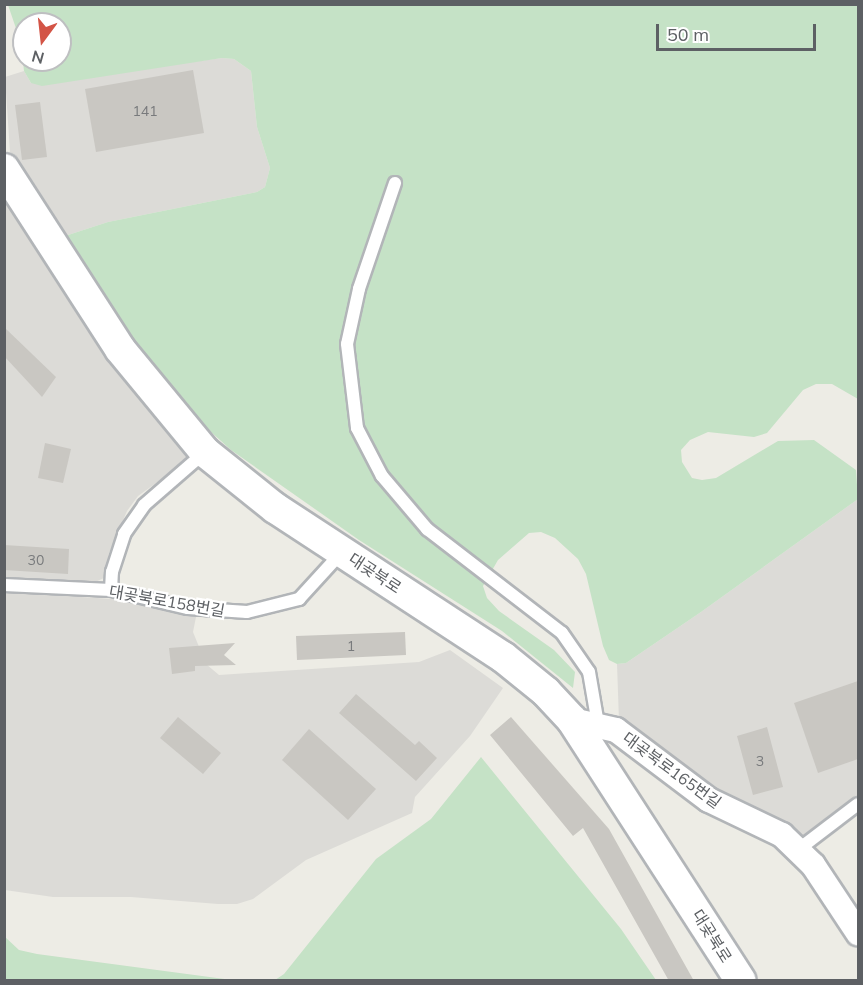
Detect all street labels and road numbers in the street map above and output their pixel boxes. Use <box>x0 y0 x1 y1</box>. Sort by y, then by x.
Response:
street label: 대곶북로 <box>345 549 405 597</box>
street label: 대곶북로158번길 <box>108 581 226 621</box>
street label: 대곶북로165번길 <box>619 728 725 812</box>
street label: 대곶북로 <box>688 906 736 966</box>

